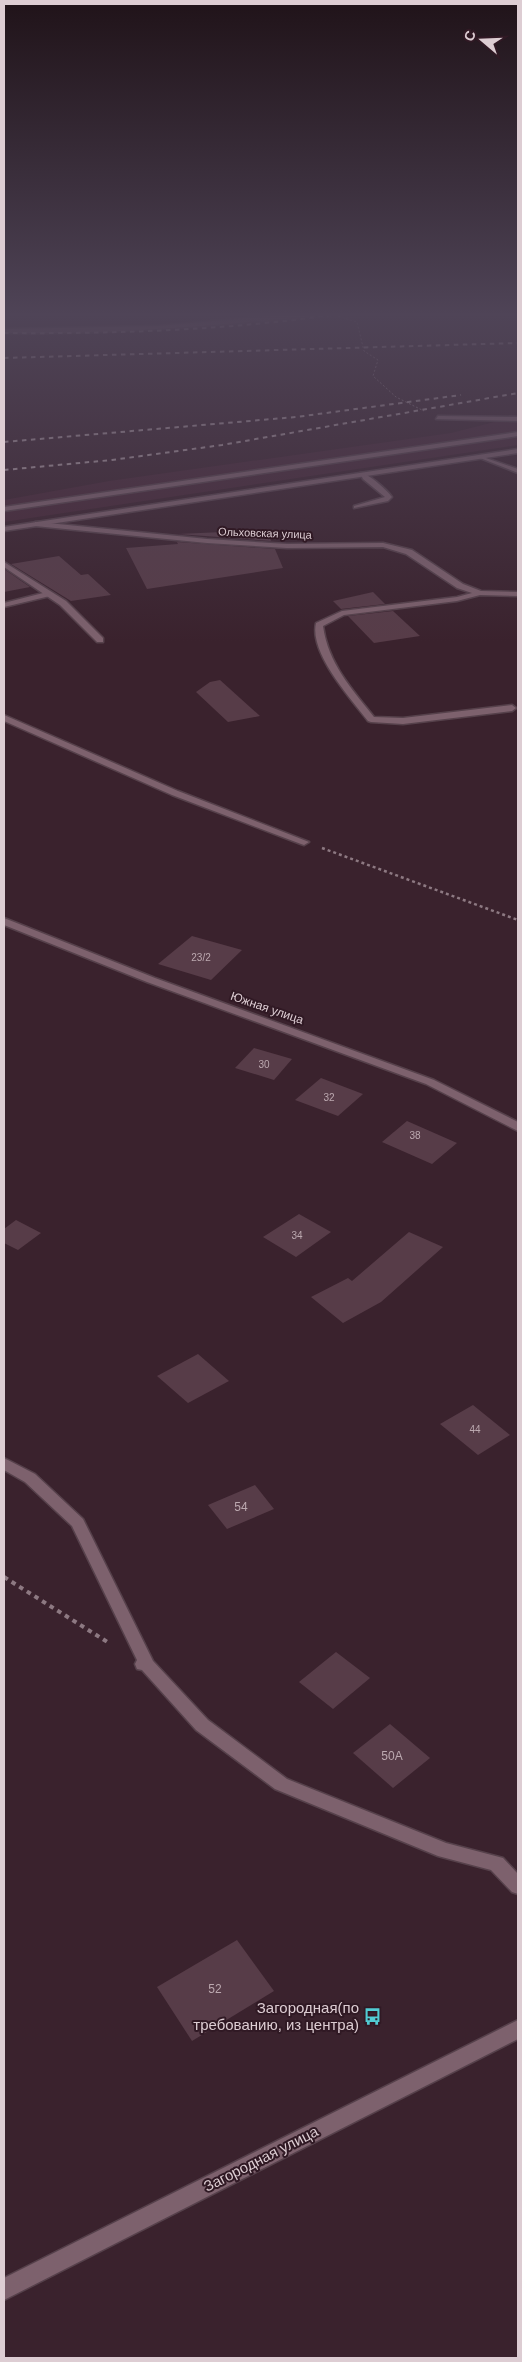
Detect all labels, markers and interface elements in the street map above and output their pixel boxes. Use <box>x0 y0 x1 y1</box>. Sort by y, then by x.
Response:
north arrow <box>457 15 507 65</box>
text: С <box>460 28 479 43</box>
street label: Ольховская улица <box>218 525 313 541</box>
house number: 23/2 <box>191 952 211 963</box>
street label: Южная улица <box>229 989 306 1027</box>
house number: 30 <box>258 1059 270 1070</box>
house number: 32 <box>323 1092 335 1103</box>
house number: 38 <box>409 1130 421 1141</box>
house number: 34 <box>291 1230 303 1241</box>
house number: 44 <box>469 1424 481 1435</box>
house number: 54 <box>234 1500 248 1514</box>
house number: 50А <box>381 1749 403 1763</box>
house number: 52 <box>208 1982 222 1996</box>
place label: Загородная(по требованию, из центра) <box>193 1999 359 2033</box>
bus stop icon: Загородная(по требованию, из центра) <box>363 2007 383 2027</box>
street label: Загородная улица <box>201 2122 321 2195</box>

